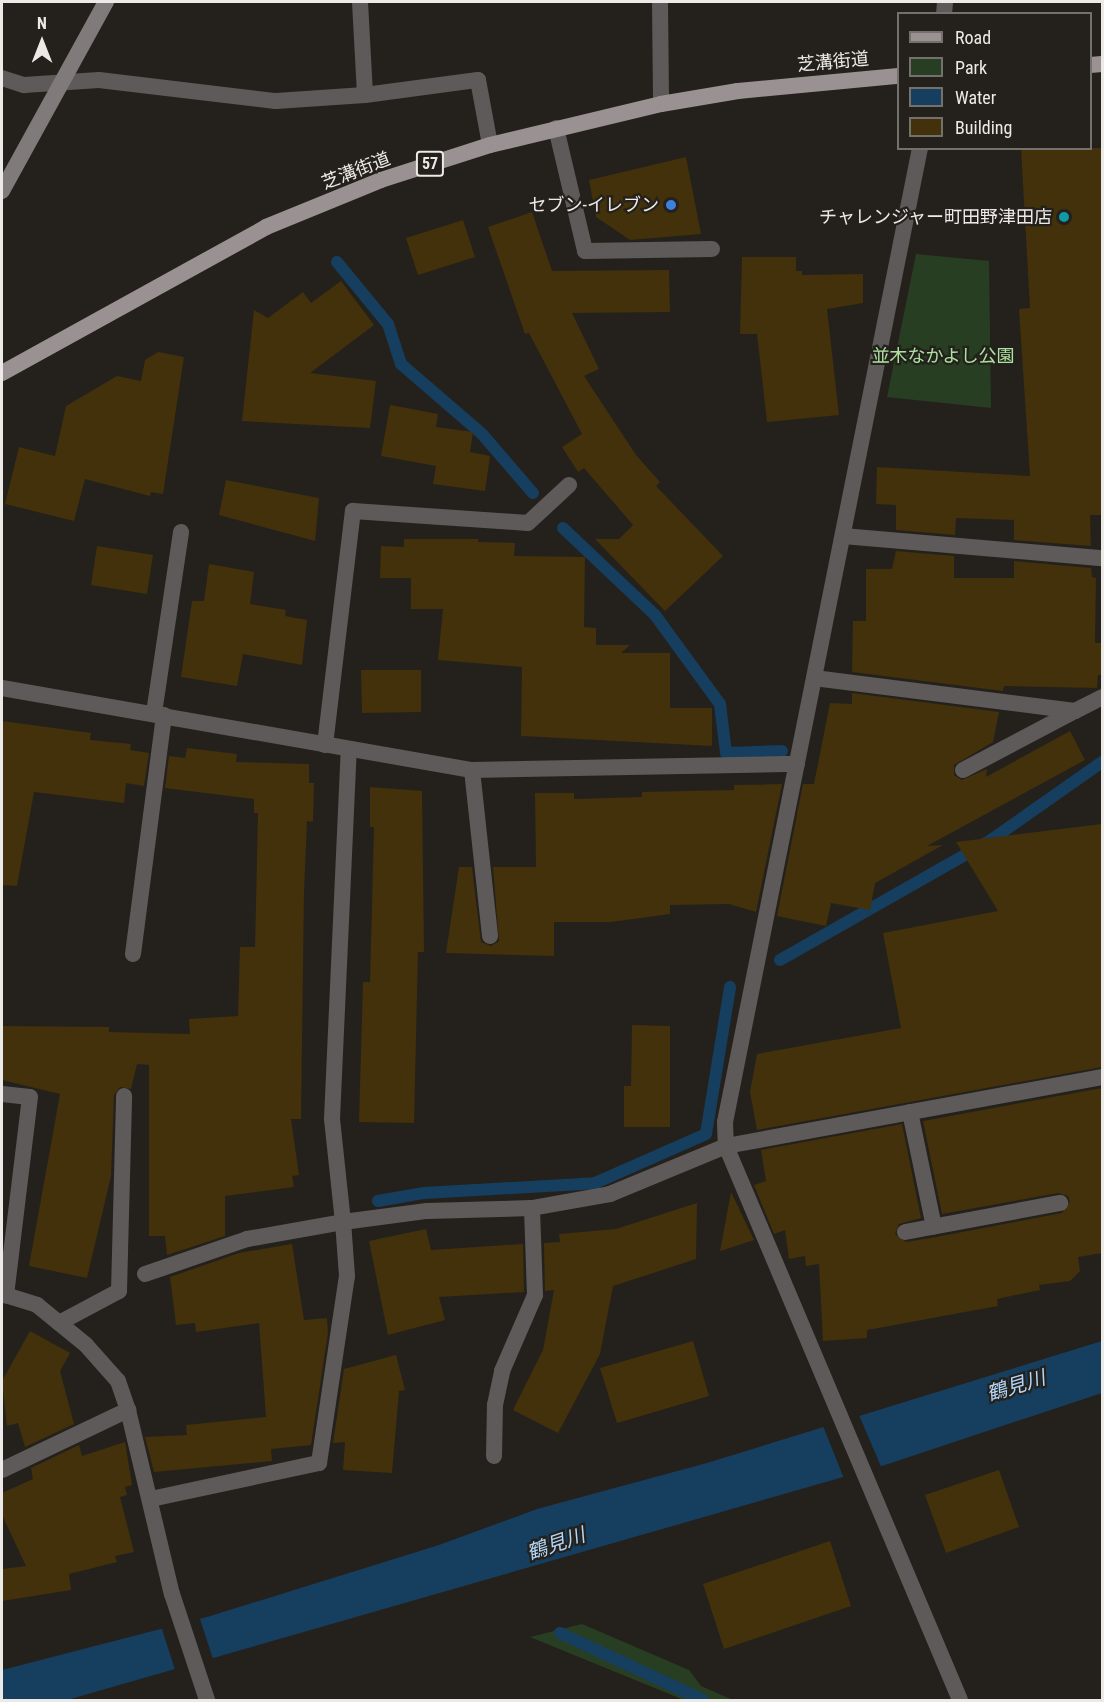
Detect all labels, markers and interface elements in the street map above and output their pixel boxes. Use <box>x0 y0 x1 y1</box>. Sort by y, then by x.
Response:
north arrow <box>12 12 72 72</box>
legend <box>897 12 1092 150</box>
text: N <box>37 14 47 33</box>
text: Road <box>955 27 991 48</box>
street label: 芝溝街道 <box>796 48 870 76</box>
text: Park <box>955 57 987 78</box>
text: Water <box>955 87 996 108</box>
text: Building <box>955 117 1012 138</box>
street label: 芝溝街道 <box>319 148 393 194</box>
road number: 57 <box>415 151 445 177</box>
place label: セブン-イレブン <box>529 194 659 216</box>
marker: セブン-イレブン <box>664 198 678 212</box>
place label: チャレンジャー町田野津田店 <box>818 206 1052 228</box>
marker: チャレンジャー町田野津田店 <box>1057 210 1071 224</box>
park label: 並木なかよし公園 <box>871 345 1015 367</box>
water label: 鶴見川 <box>984 1366 1048 1406</box>
water label: 鶴見川 <box>524 1523 588 1565</box>

